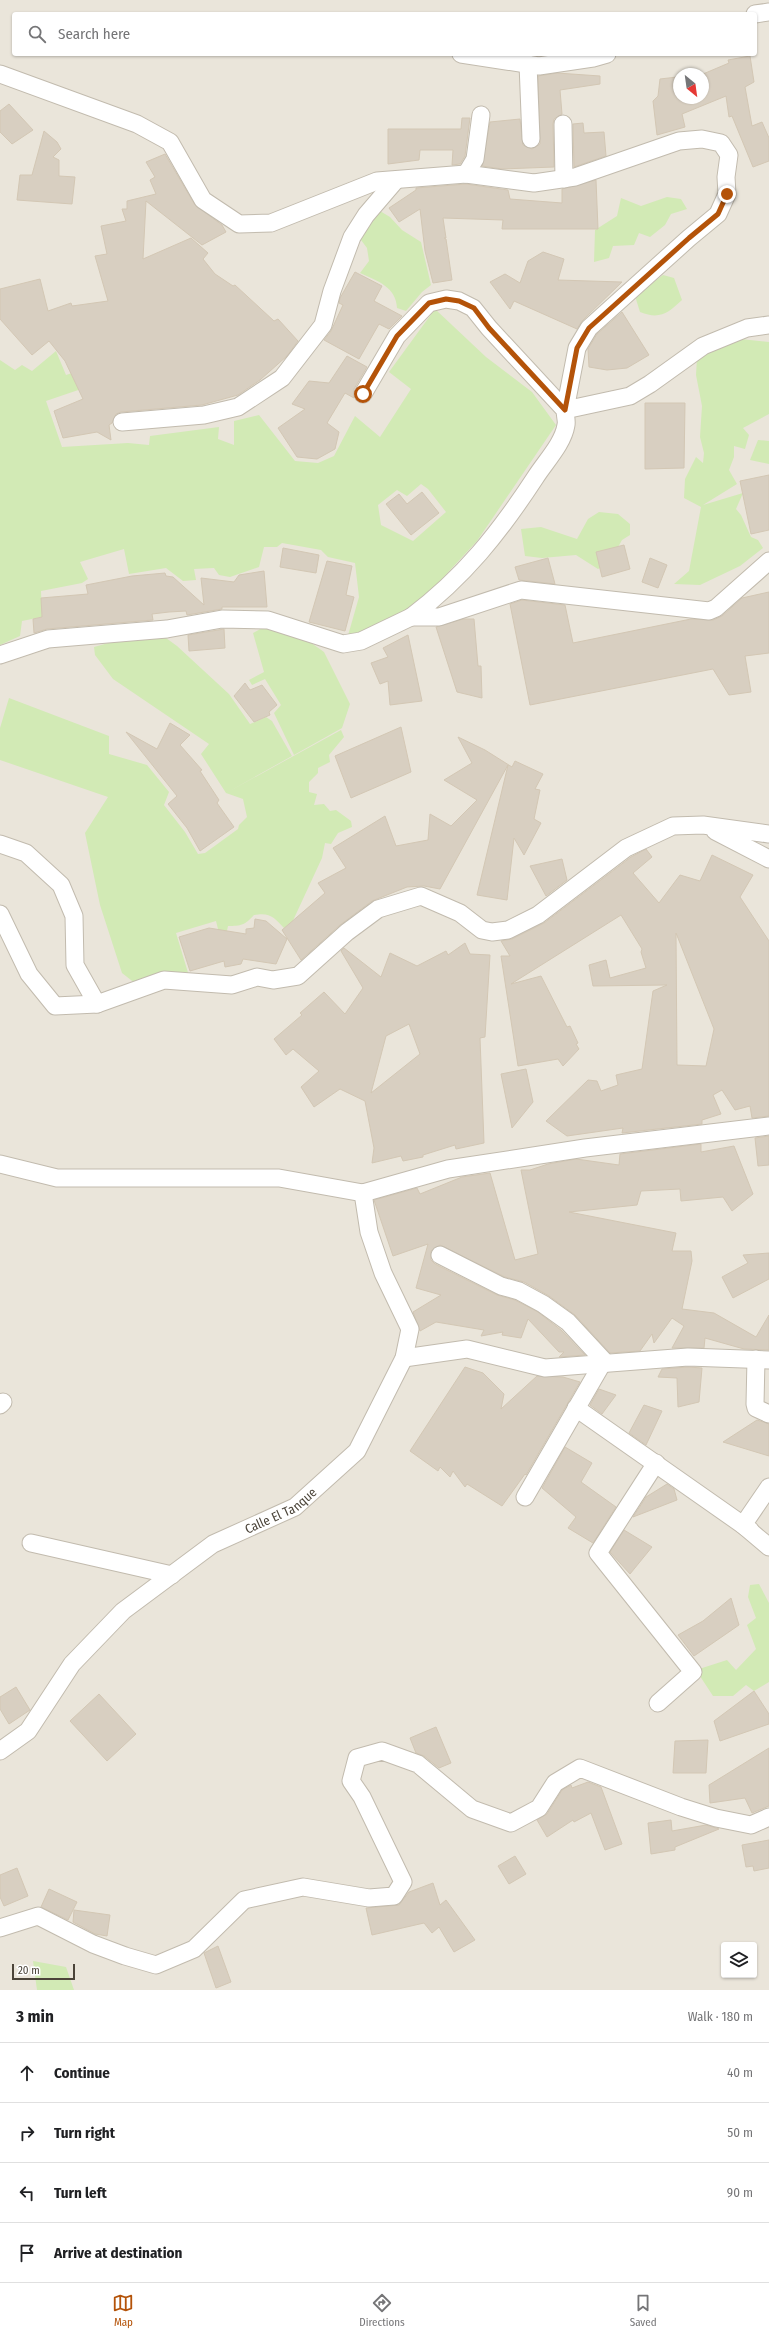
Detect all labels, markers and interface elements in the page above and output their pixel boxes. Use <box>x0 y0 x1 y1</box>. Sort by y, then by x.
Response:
search box <box>12 12 757 56</box>
icon: search <box>26 23 48 45</box>
text: Search here <box>58 25 130 43</box>
north arrow <box>673 68 709 104</box>
route end <box>718 185 736 203</box>
route start <box>354 385 372 403</box>
street label: Calle El Tanque <box>242 1484 319 1536</box>
map controls <box>721 1942 757 1978</box>
button: layers <box>721 1942 757 1978</box>
scale bar <box>12 1962 75 1981</box>
text: 20 m <box>18 1964 40 1977</box>
text: 3 min <box>16 2006 54 2027</box>
text: Walk · 180 m <box>688 2009 753 2024</box>
icon: ahead <box>16 2062 38 2084</box>
text: Continue <box>54 2064 110 2082</box>
text: 40 m <box>727 2065 753 2080</box>
icon: right <box>16 2122 38 2144</box>
text: Turn right <box>54 2124 115 2142</box>
text: 50 m <box>727 2125 753 2140</box>
icon: left <box>16 2182 38 2204</box>
text: Turn left <box>54 2184 107 2202</box>
text: 90 m <box>727 2185 753 2200</box>
icon: arrive <box>16 2242 38 2264</box>
text: Arrive at destination <box>54 2244 182 2262</box>
tab: Map <box>112 2292 134 2329</box>
tab: Directions <box>359 2292 405 2329</box>
tab: Saved <box>630 2292 657 2329</box>

